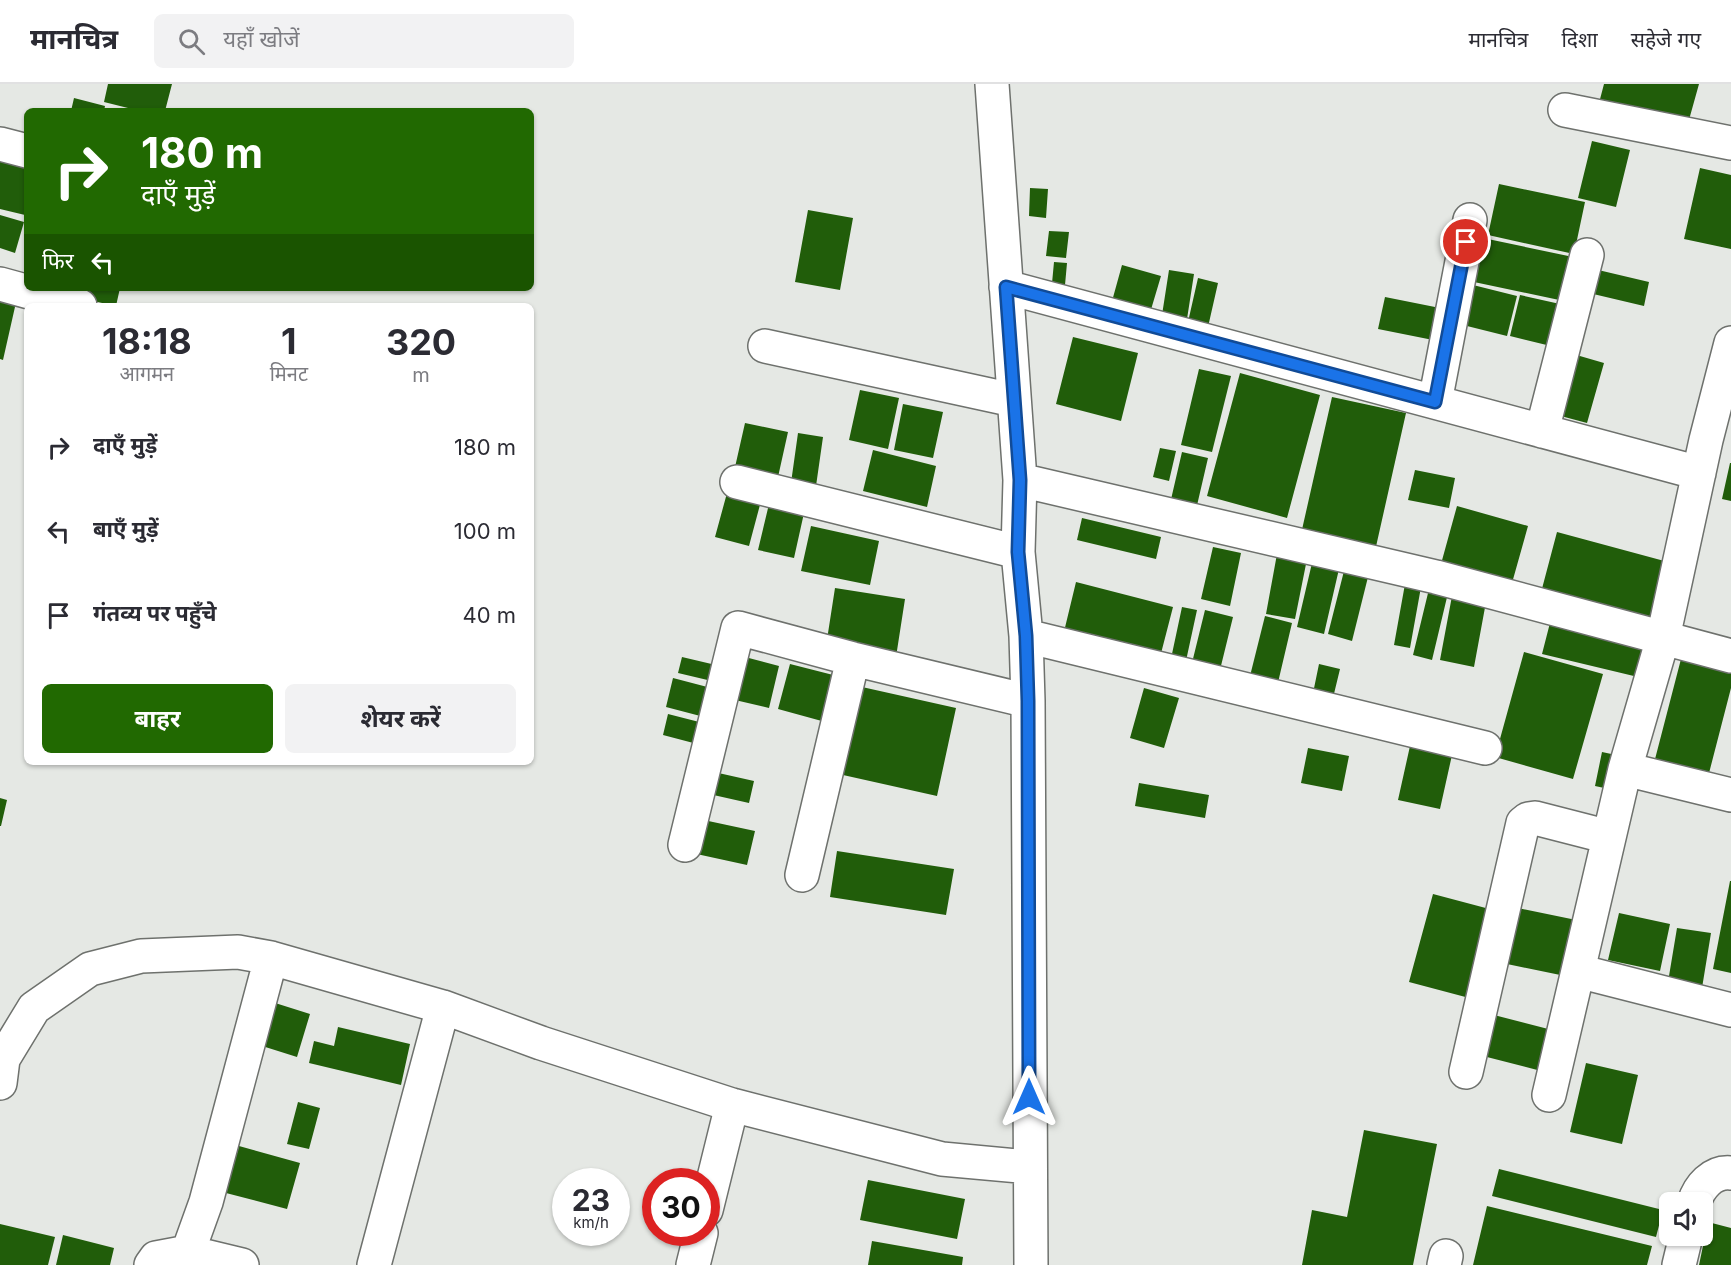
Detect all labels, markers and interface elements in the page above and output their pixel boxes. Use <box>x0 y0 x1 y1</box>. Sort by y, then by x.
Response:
search box <box>154 14 574 68</box>
text: मानचित्र <box>30 22 118 56</box>
icon: search <box>175 25 208 58</box>
text: यहाँ खोजें <box>223 26 300 52</box>
text: मानचित्र <box>1468 27 1528 52</box>
text: दिशा <box>1561 27 1598 52</box>
text: सहेजे गए <box>1631 27 1701 52</box>
text: 180 m <box>141 127 263 178</box>
icon: right <box>42 132 120 210</box>
text: दाएँ मुड़ें <box>141 178 215 211</box>
pin <box>1440 216 1491 267</box>
icon: arrive <box>1449 225 1482 258</box>
icon: left <box>86 246 119 279</box>
text: फिर <box>42 248 74 274</box>
text: 18:18 <box>102 319 192 363</box>
text: 1 <box>281 319 297 363</box>
text: 320 <box>386 320 456 364</box>
text: आगमन <box>119 362 174 386</box>
text: मिनट <box>270 362 308 386</box>
text: m <box>412 363 430 387</box>
icon: right <box>42 431 75 464</box>
text: दाएँ मुड़ें <box>93 432 157 458</box>
text: 180 m <box>454 434 516 460</box>
icon: left <box>42 515 75 548</box>
text: बाएँ मुड़ें <box>93 516 159 542</box>
text: 100 m <box>454 518 516 544</box>
icon: arrive <box>42 599 75 632</box>
text: गंतव्य पर पहुँचे <box>93 600 217 626</box>
text: 40 m <box>462 602 516 628</box>
button: बाहर <box>42 684 273 753</box>
button: शेयर करें <box>285 684 516 753</box>
position arrow <box>997 1065 1061 1129</box>
speed limit sign: 30 <box>642 1168 720 1246</box>
text: 23 <box>572 1182 610 1218</box>
map controls <box>1659 1192 1713 1246</box>
button: sound <box>1659 1192 1713 1246</box>
text: km/h <box>573 1213 609 1232</box>

